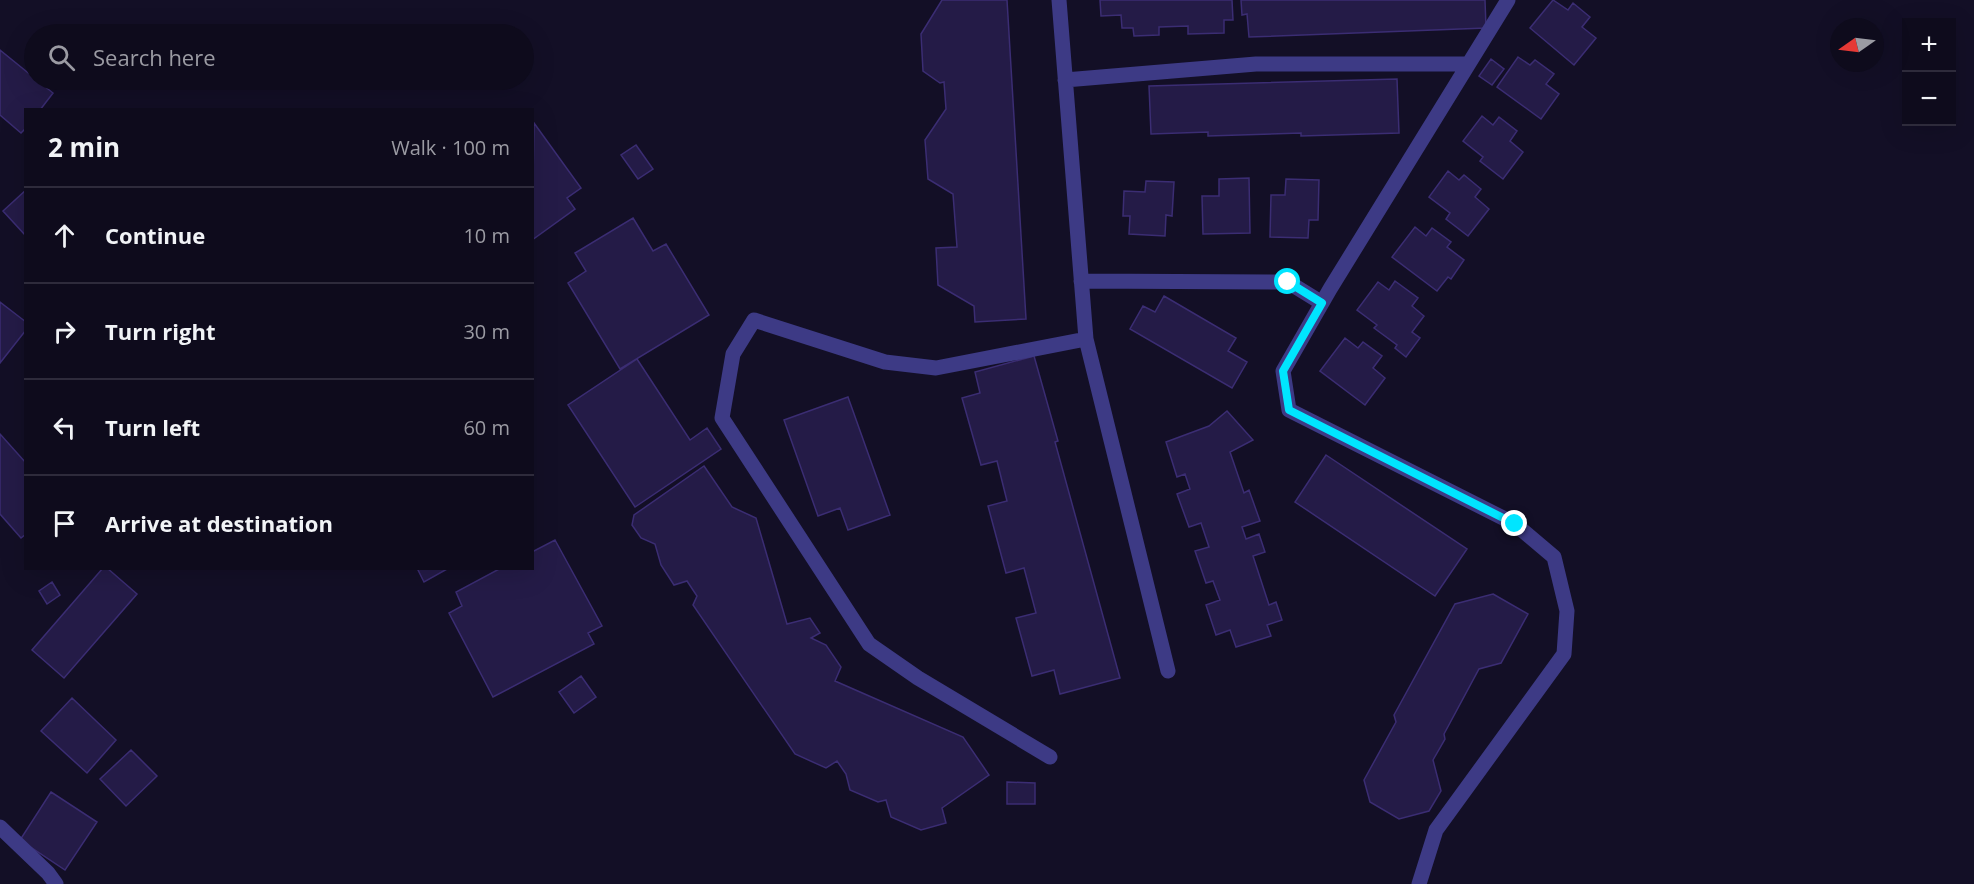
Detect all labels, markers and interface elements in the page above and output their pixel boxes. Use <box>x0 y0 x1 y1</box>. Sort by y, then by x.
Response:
north arrow <box>1830 18 1884 72</box>
map controls <box>1902 18 1956 126</box>
button: + <box>1902 18 1956 72</box>
search box <box>24 24 534 90</box>
icon: search <box>45 41 78 74</box>
text: Search here <box>93 42 216 72</box>
button: − <box>1902 72 1956 126</box>
text: 2 min <box>48 129 120 165</box>
text: Walk · 100 m <box>391 134 510 161</box>
icon: ahead <box>48 219 81 252</box>
text: Continue <box>105 220 205 250</box>
text: 10 m <box>463 222 510 249</box>
route start <box>1274 268 1300 294</box>
icon: right <box>48 315 81 348</box>
text: Turn right <box>105 316 216 346</box>
text: 30 m <box>463 318 510 345</box>
icon: left <box>48 411 81 444</box>
text: Turn left <box>105 412 200 442</box>
text: 60 m <box>463 414 510 441</box>
icon: arrive <box>48 507 81 540</box>
text: Arrive at destination <box>105 508 333 538</box>
route end <box>1501 510 1527 536</box>

